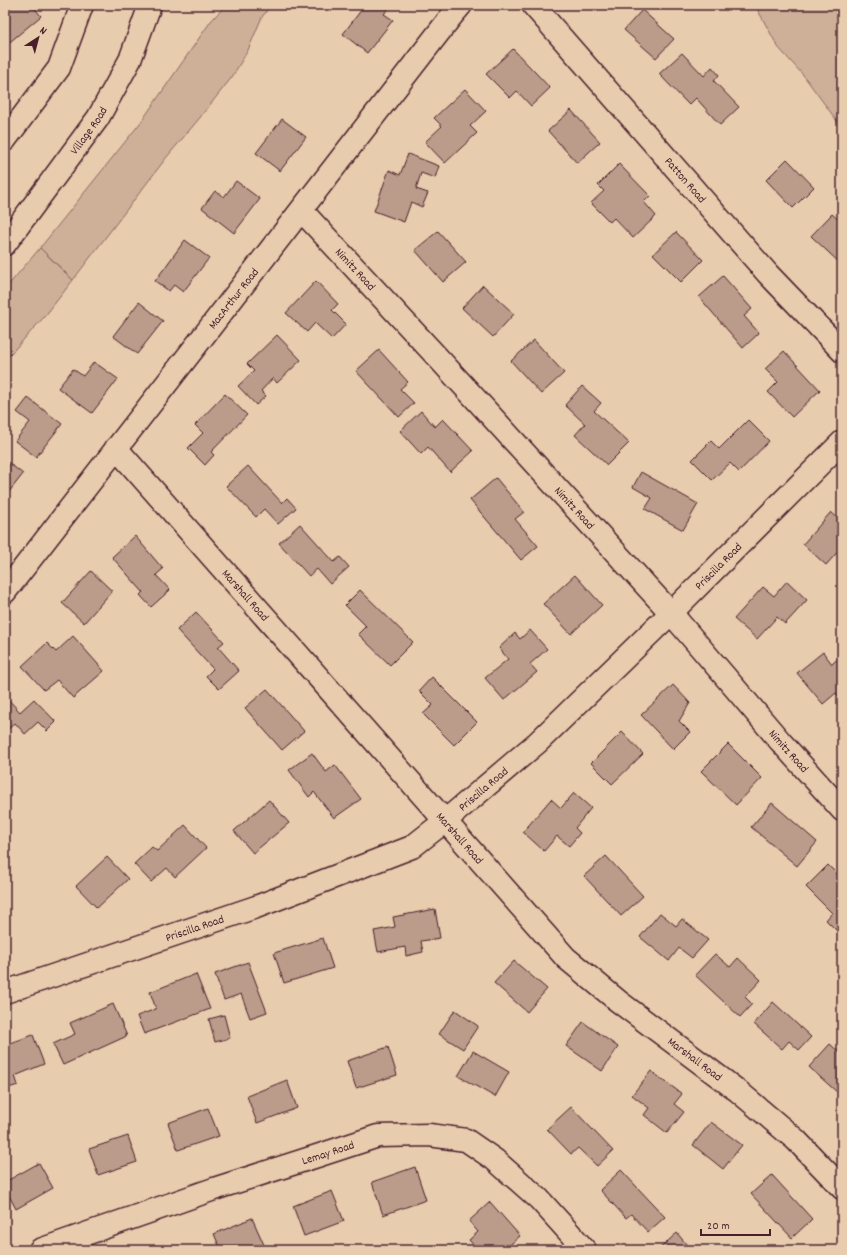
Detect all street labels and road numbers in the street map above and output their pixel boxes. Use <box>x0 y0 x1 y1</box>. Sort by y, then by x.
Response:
street label: Village Road <box>67 104 113 159</box>
street label: Patton Road <box>660 154 709 207</box>
street label: Nimitz Road <box>330 245 379 295</box>
street label: MacArthur Road <box>205 265 264 333</box>
street label: Nimitz Road <box>550 483 598 534</box>
street label: Priscilla Road <box>692 540 747 595</box>
street label: Marshall Road <box>217 566 272 626</box>
street label: Nimitz Road <box>764 726 812 777</box>
street label: Priscilla Road <box>455 764 513 816</box>
street label: Marshall Road <box>431 809 487 869</box>
street label: Priscilla Road <box>163 911 226 947</box>
street label: Marshall Road <box>663 1034 725 1086</box>
street label: Lemay Road <box>300 1137 357 1170</box>

